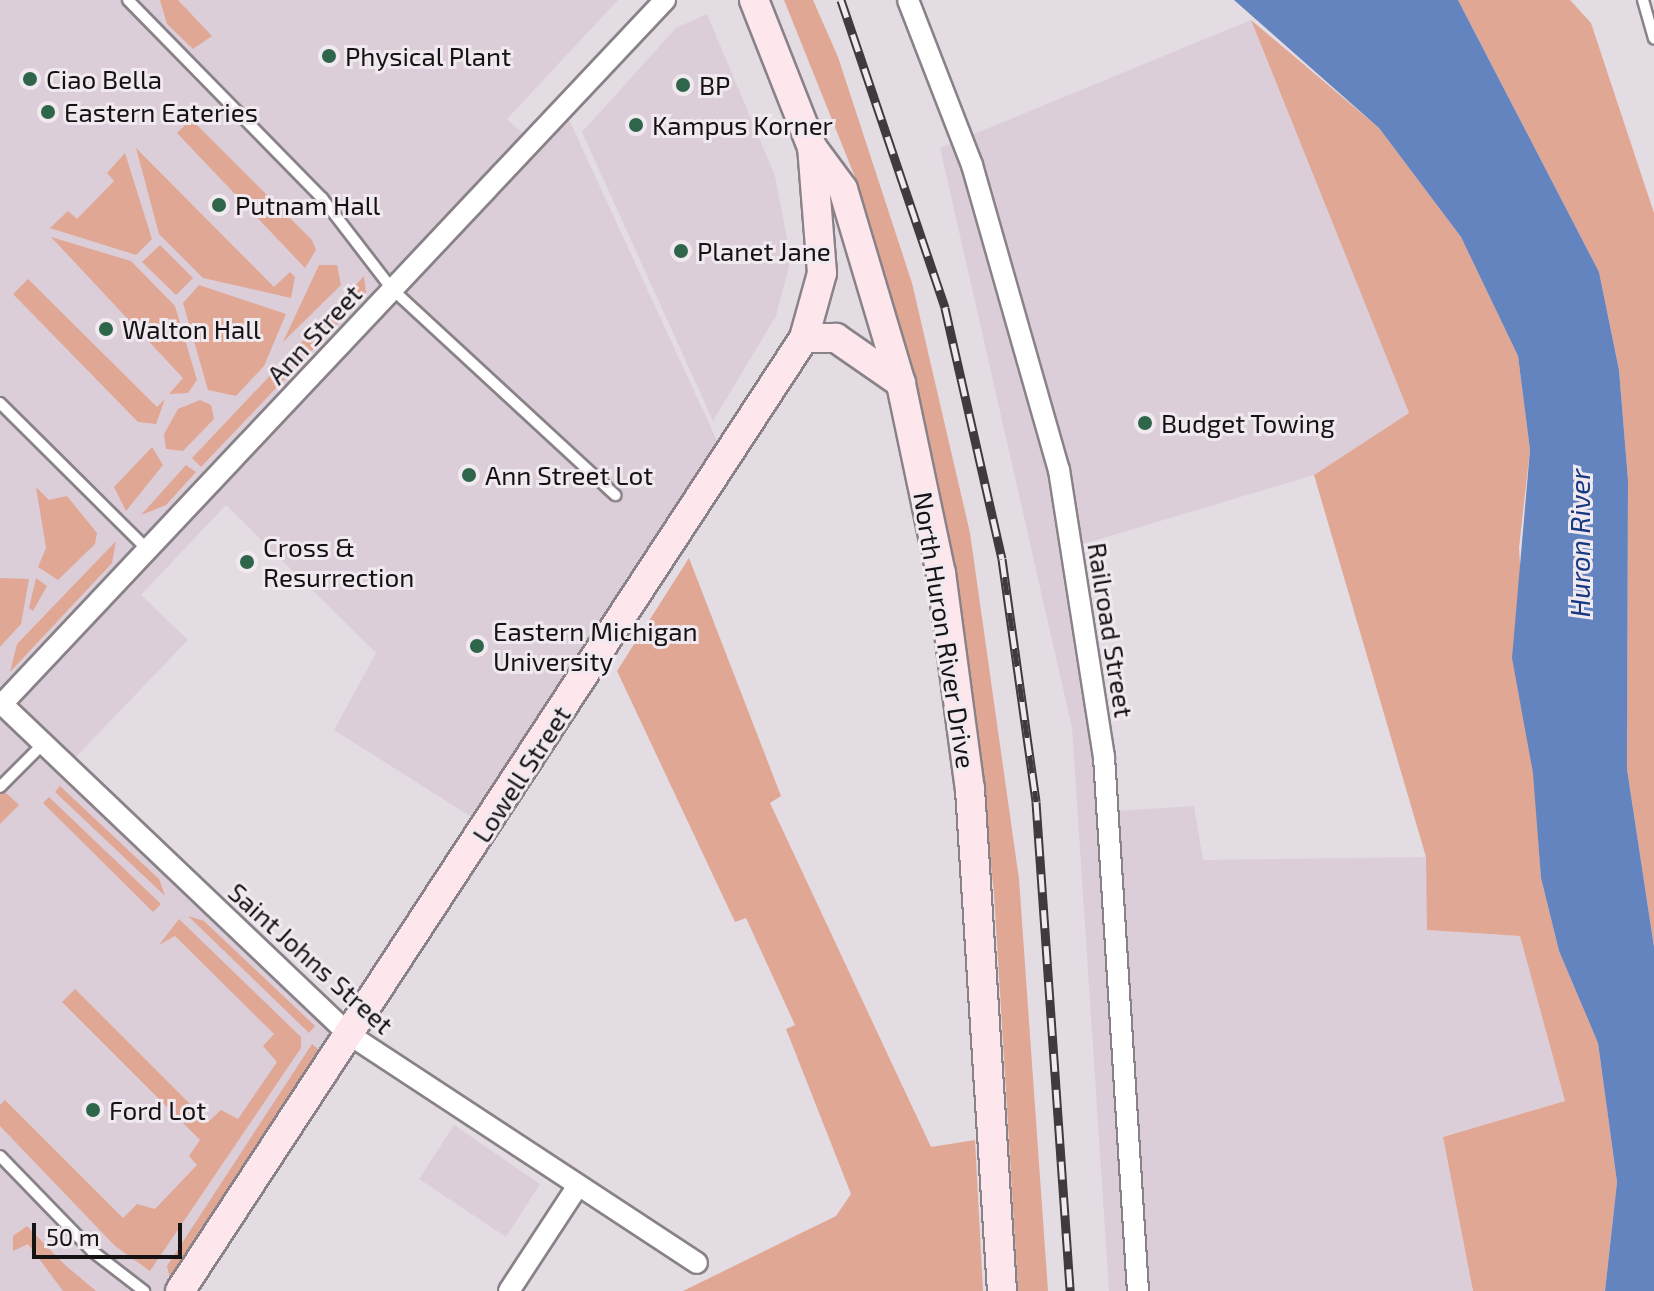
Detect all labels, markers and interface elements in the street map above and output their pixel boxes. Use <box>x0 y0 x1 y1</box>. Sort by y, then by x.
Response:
place label: Physical Plant <box>345 40 512 72</box>
marker: Physical Plant <box>320 47 338 65</box>
place label: Ciao Bella <box>46 63 162 95</box>
place label: BP <box>699 69 730 101</box>
marker: Ciao Bella <box>21 70 39 88</box>
marker: BP <box>674 76 692 94</box>
place label: Eastern Eateries <box>64 96 258 128</box>
marker: Eastern Eateries <box>39 103 57 121</box>
place label: Kampus Korner <box>652 109 833 141</box>
marker: Kampus Korner <box>627 116 645 134</box>
place label: Putnam Hall <box>235 189 380 221</box>
marker: Putnam Hall <box>210 196 228 214</box>
place label: Planet Jane <box>697 235 831 267</box>
marker: Planet Jane <box>672 242 690 260</box>
street label: Ann Street <box>260 278 368 390</box>
place label: Walton Hall <box>122 313 261 345</box>
marker: Walton Hall <box>97 320 115 338</box>
place label: Budget Towing <box>1161 407 1335 439</box>
marker: Budget Towing <box>1136 414 1154 432</box>
place label: Ann Street Lot <box>485 459 653 491</box>
marker: Ann Street Lot <box>460 466 478 484</box>
water label: Huron River <box>1562 469 1596 617</box>
street label: North Huron River Drive <box>908 489 982 771</box>
place label: Cross & Resurrection <box>263 531 414 592</box>
street label: Railroad Street <box>1082 540 1140 720</box>
marker: Cross & Resurrection <box>238 553 256 571</box>
place label: Eastern Michigan University <box>493 615 698 676</box>
marker: Eastern Michigan University <box>468 637 486 655</box>
street label: Lowell Street <box>465 700 577 848</box>
street label: Saint Johns Street <box>222 876 400 1040</box>
place label: Ford Lot <box>109 1094 206 1126</box>
marker: Ford Lot <box>84 1101 102 1119</box>
scale bar <box>36 1207 186 1257</box>
text: 50 m <box>46 1222 100 1251</box>

